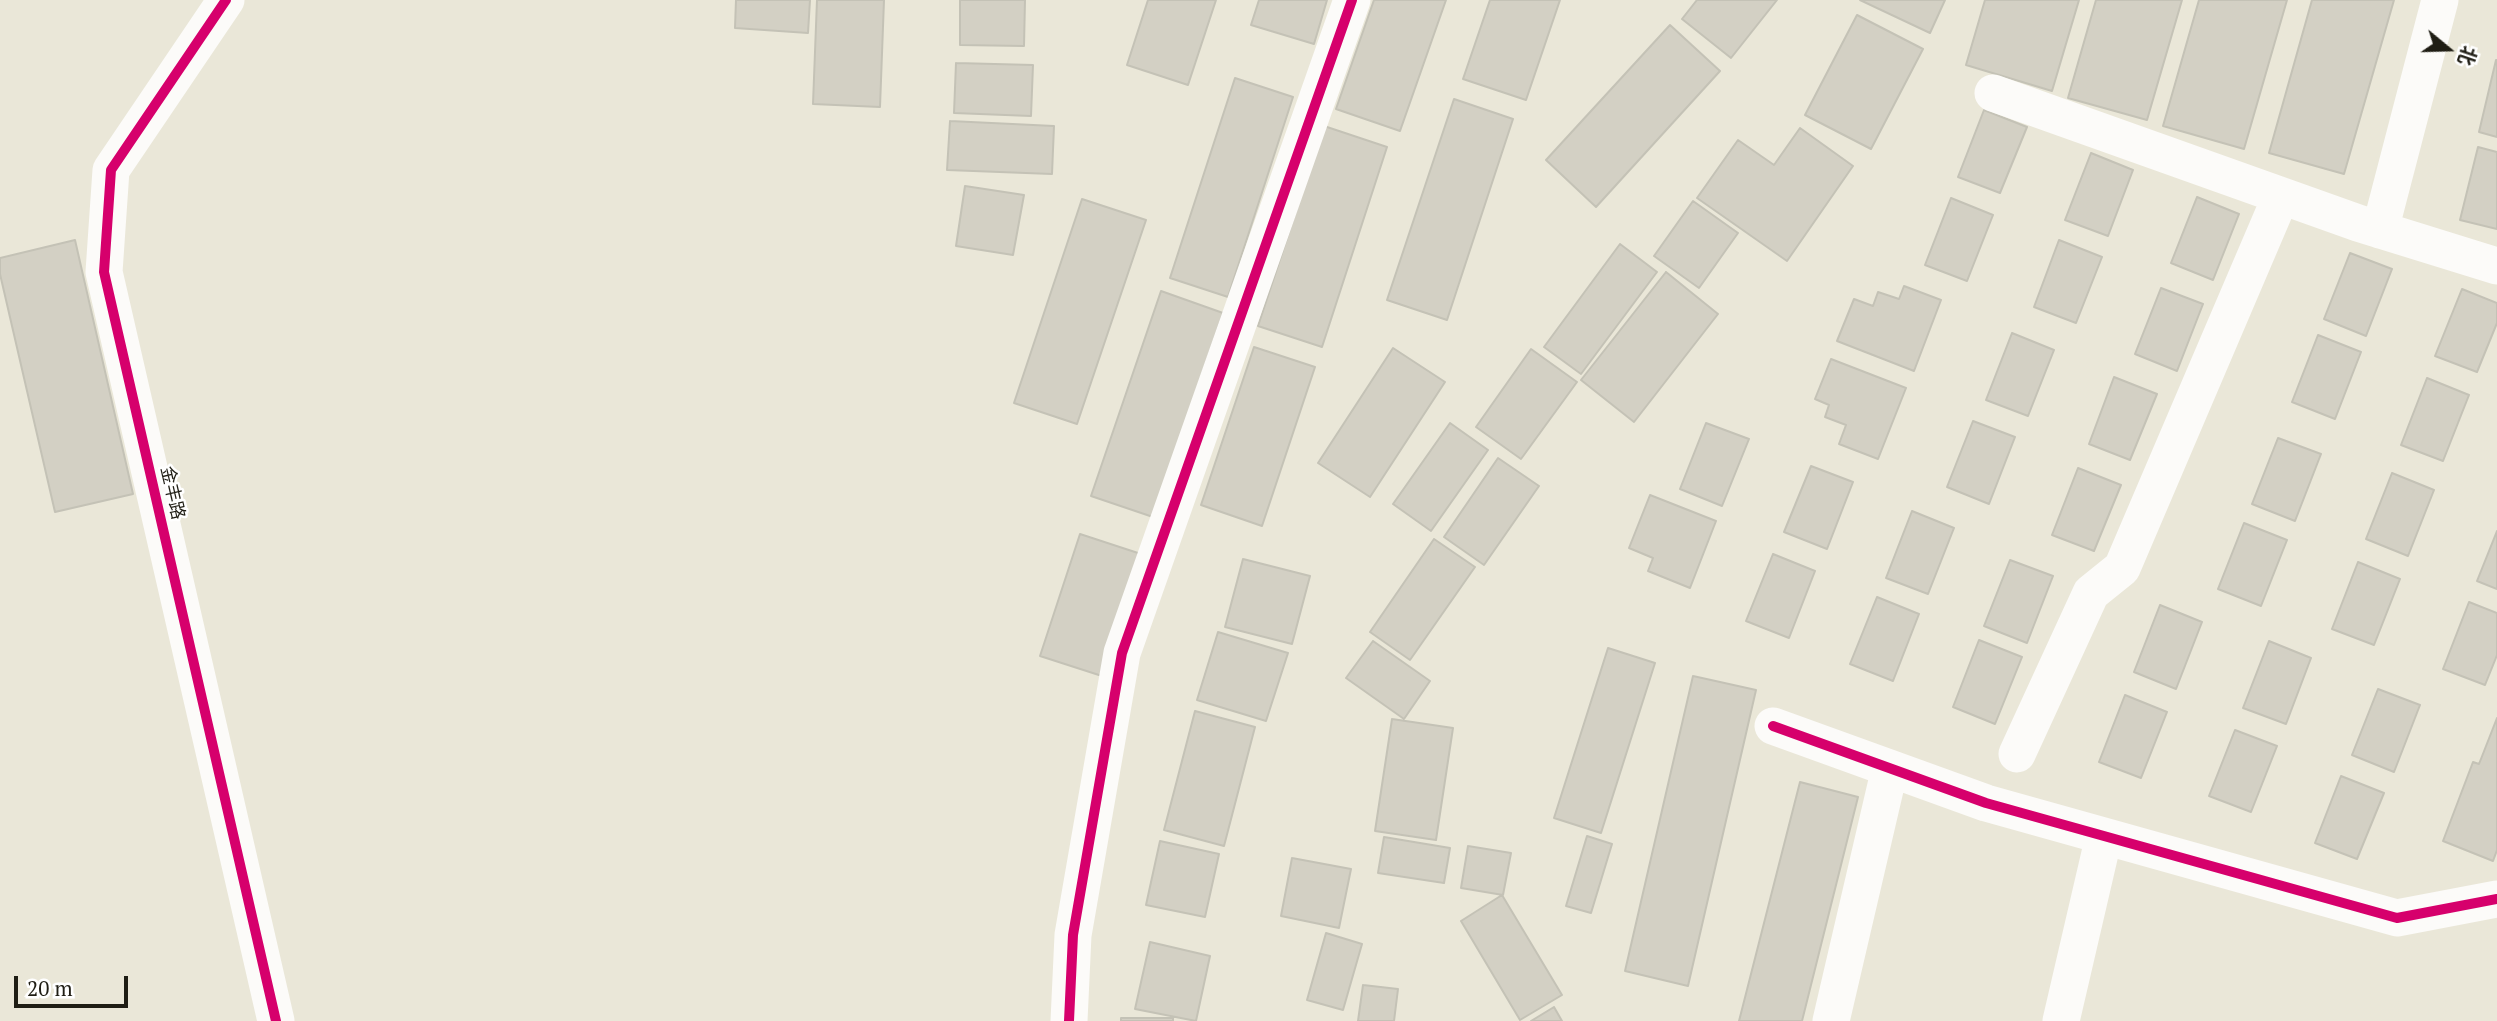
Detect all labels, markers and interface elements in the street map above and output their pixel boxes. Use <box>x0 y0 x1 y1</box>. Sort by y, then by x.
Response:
north arrow <box>2413 14 2483 84</box>
text: 北 <box>2453 43 2483 69</box>
street label: 金丰路 <box>155 464 189 522</box>
scale bar <box>18 962 131 1006</box>
text: 20 m <box>27 974 73 1002</box>

